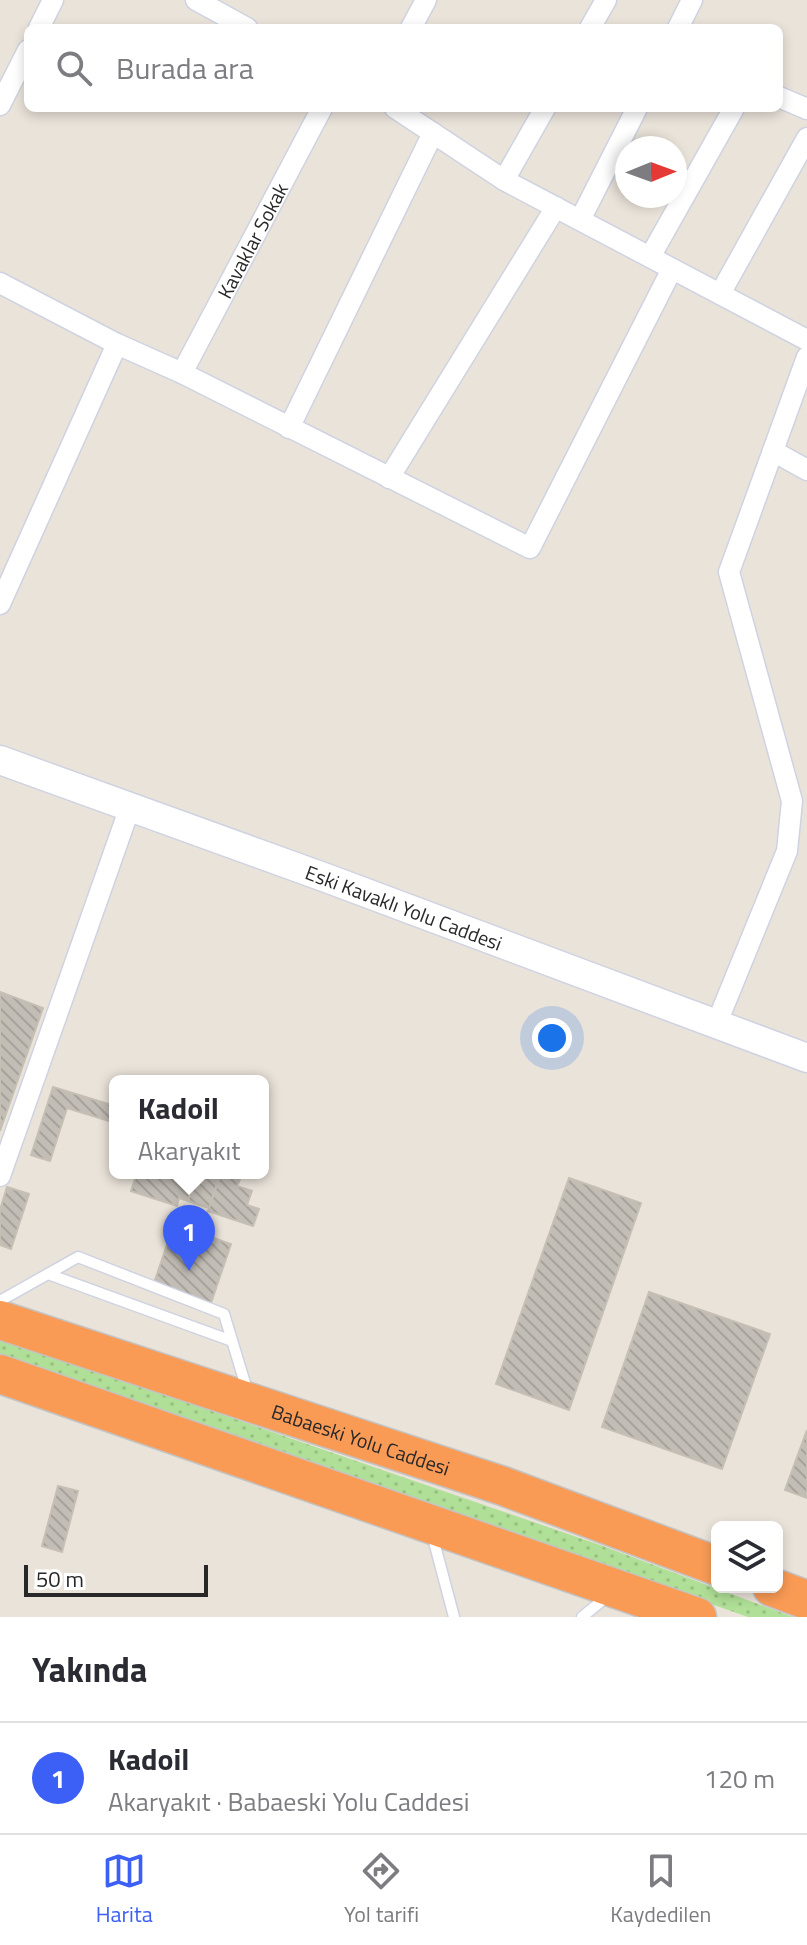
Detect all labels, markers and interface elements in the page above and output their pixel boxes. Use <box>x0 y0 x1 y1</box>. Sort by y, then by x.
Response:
search box <box>24 24 783 112</box>
text: Burada ara <box>116 45 254 91</box>
icon: search <box>52 46 96 90</box>
north arrow <box>615 136 687 208</box>
street label: Kavaklar Sokak <box>209 177 296 304</box>
street label: Eski Kavaklı Yolu Caddesi <box>301 856 507 958</box>
your location <box>532 1018 572 1058</box>
popup <box>109 1075 269 1179</box>
text: Kadoil <box>138 1085 219 1131</box>
text: Akaryakıt <box>138 1131 240 1170</box>
pin: 1 <box>163 1205 215 1271</box>
street label: Babaeski Yolu Caddesi <box>268 1395 454 1483</box>
map controls <box>711 1521 783 1593</box>
button: layers <box>711 1521 783 1593</box>
scale bar <box>24 1561 208 1597</box>
text: 50 m <box>36 1562 84 1596</box>
text: Yakında <box>32 1643 147 1695</box>
text: Kadoil <box>108 1736 189 1782</box>
text: 1 <box>51 1759 65 1798</box>
text: 120 m <box>704 1759 775 1798</box>
text: Akaryakıt · Babaeski Yolu Caddesi <box>108 1782 469 1821</box>
tab: Harita <box>96 1849 153 1931</box>
tab: Yol tarifi <box>344 1849 419 1931</box>
tab: Kaydedilen <box>610 1849 711 1931</box>

